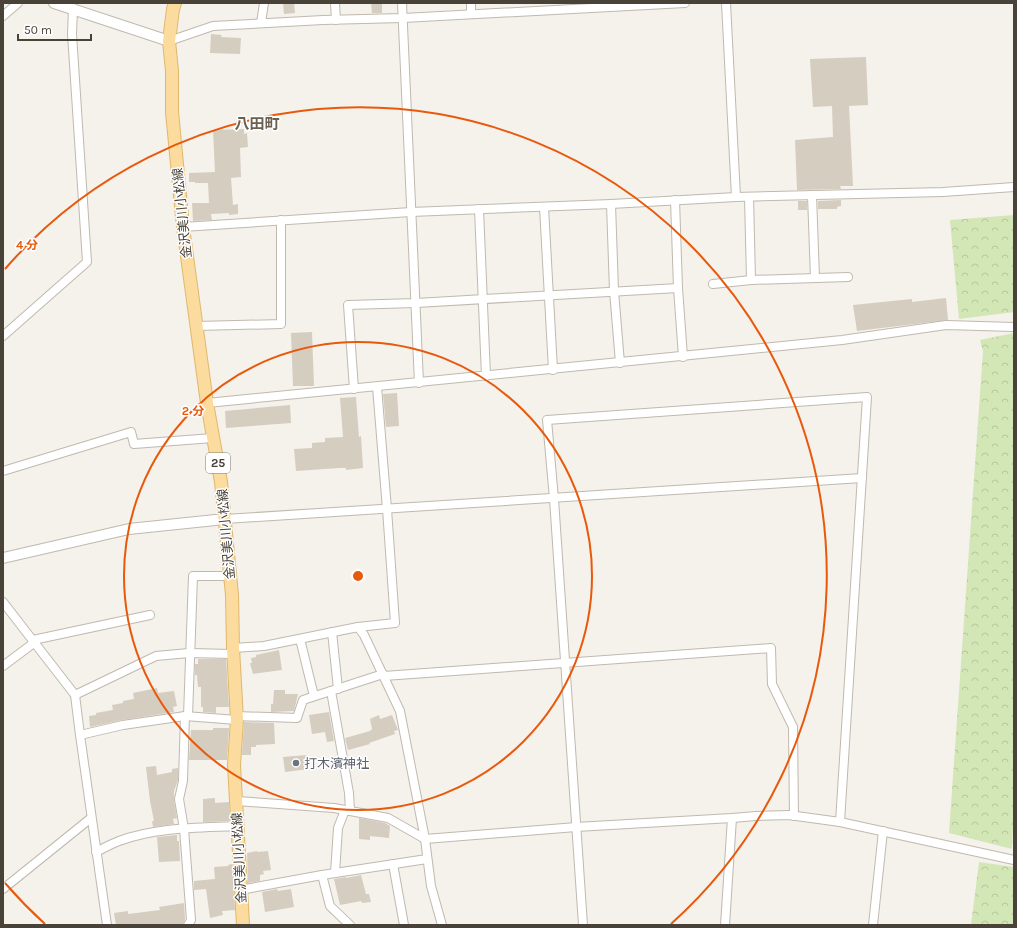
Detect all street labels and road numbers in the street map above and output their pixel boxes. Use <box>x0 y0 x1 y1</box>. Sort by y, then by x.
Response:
street label: 金沢美川小松線 <box>170 167 194 259</box>
road number: 25 <box>206 453 230 473</box>
street label: 金沢美川小松線 <box>215 488 237 580</box>
street label: 金沢美川小松線 <box>229 812 249 904</box>

